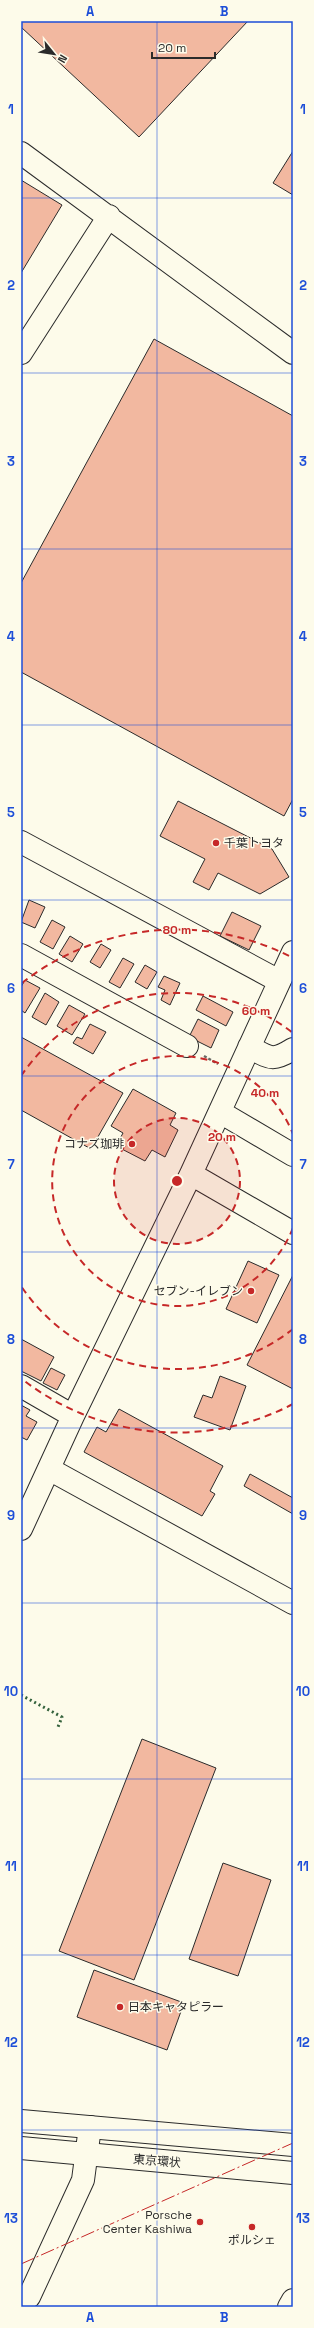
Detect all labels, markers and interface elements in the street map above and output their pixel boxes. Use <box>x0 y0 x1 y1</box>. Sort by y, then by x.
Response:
text: A <box>86 3 95 20</box>
text: B <box>220 3 229 20</box>
north arrow <box>34 34 74 74</box>
scale bar <box>152 34 215 60</box>
text: 20 m <box>158 40 186 56</box>
text: N <box>55 52 71 66</box>
text: 1 <box>8 101 14 118</box>
text: 1 <box>300 101 306 118</box>
text: 2 <box>7 277 15 294</box>
text: 2 <box>299 277 307 294</box>
text: 3 <box>7 453 15 470</box>
text: 3 <box>299 453 307 470</box>
text: 4 <box>7 628 15 645</box>
text: 4 <box>299 628 307 645</box>
text: 5 <box>7 804 15 821</box>
text: 5 <box>299 804 307 821</box>
place label: 千葉トヨタ <box>224 835 284 851</box>
marker: 千葉トヨタ <box>211 838 221 848</box>
text: 80 m <box>163 922 191 938</box>
text: 6 <box>7 980 15 997</box>
text: 6 <box>299 980 307 997</box>
text: 60 m <box>242 1003 270 1019</box>
text: 40 m <box>251 1085 279 1101</box>
text: 20 m <box>208 1129 236 1145</box>
place label: コナズ珈琲 <box>64 1136 124 1152</box>
marker: コナズ珈琲 <box>127 1139 137 1149</box>
text: 7 <box>7 1156 15 1173</box>
text: 7 <box>299 1156 307 1173</box>
centre of rings <box>170 1174 184 1188</box>
place label: セブン-イレブン <box>154 1283 243 1299</box>
marker: セブン-イレブン <box>246 1286 256 1296</box>
text: 8 <box>7 1331 15 1348</box>
text: 8 <box>299 1331 307 1348</box>
text: 9 <box>7 1507 15 1524</box>
text: 9 <box>299 1507 307 1524</box>
text: 10 <box>4 1683 18 1700</box>
text: 10 <box>296 1683 310 1700</box>
text: 11 <box>5 1858 17 1875</box>
text: 11 <box>297 1858 309 1875</box>
place label: 日本キャタピラー <box>128 1999 224 2015</box>
marker: 日本キャタピラー <box>115 2002 125 2012</box>
text: 12 <box>4 2034 18 2051</box>
text: 12 <box>296 2034 310 2051</box>
street label: 東京環状 <box>132 2151 182 2171</box>
place label: Porsche Center Kashiwa <box>103 2207 192 2237</box>
text: 13 <box>4 2210 18 2227</box>
text: 13 <box>296 2210 310 2227</box>
marker: Porsche Center Kashiwa <box>195 2217 205 2227</box>
marker: ポルシェ <box>247 2222 257 2232</box>
place label: ポルシェ <box>228 2232 276 2248</box>
text: A <box>86 2309 95 2326</box>
text: B <box>220 2309 229 2326</box>

